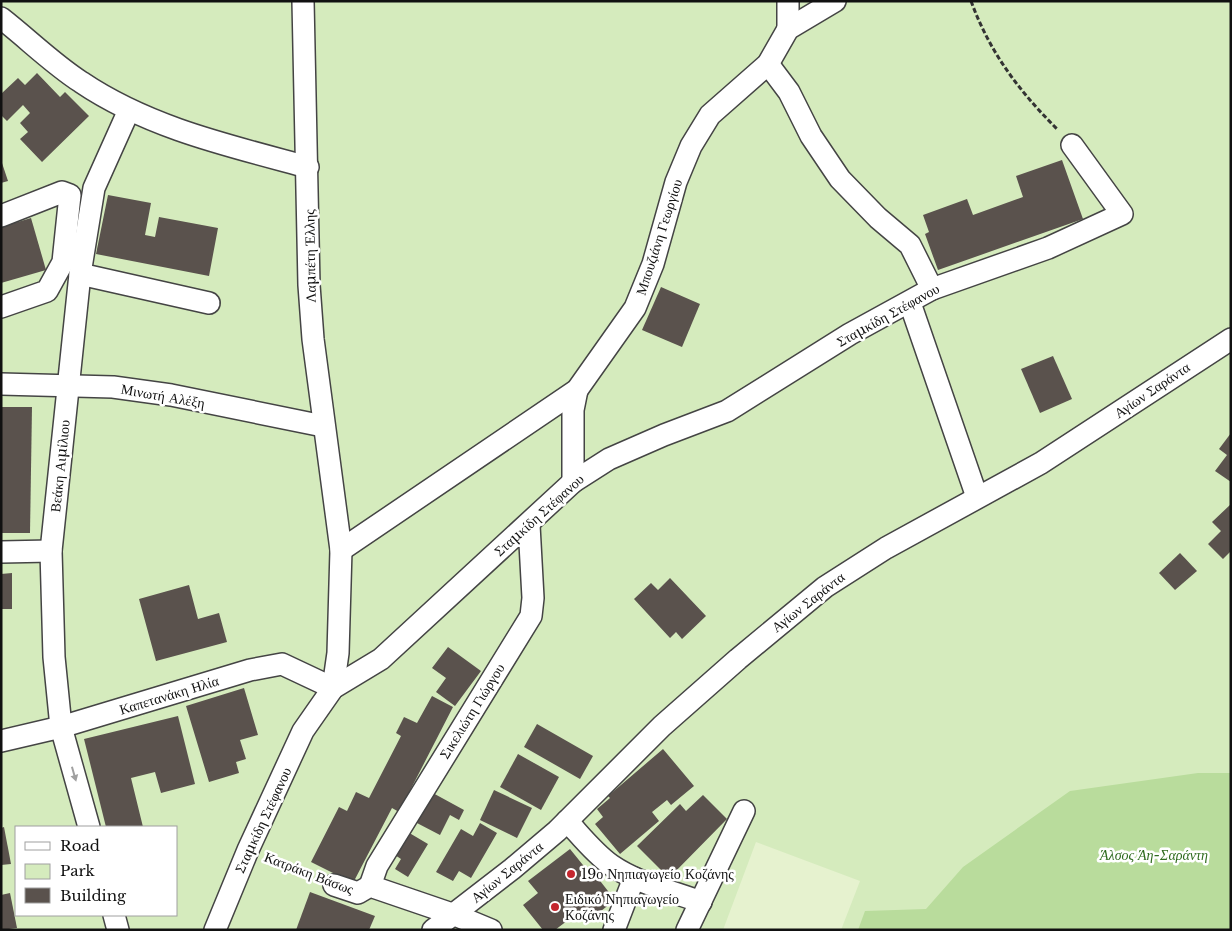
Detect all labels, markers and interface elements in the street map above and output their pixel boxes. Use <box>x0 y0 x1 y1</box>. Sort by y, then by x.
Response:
street label: Μπουζιάνη Γεωργίου <box>632 176 686 297</box>
street label: Λαμπέτη Έλλης <box>300 209 320 303</box>
street label: Σταμκίδη Στέφανου <box>833 279 943 351</box>
street label: Αγίων Σαράντα <box>1111 358 1194 422</box>
street label: Μινωτή Αλέξη <box>120 380 206 412</box>
street label: Βεάκη Αιμίλιου <box>46 419 74 513</box>
street label: Σταμκίδη Στέφανου <box>490 470 588 560</box>
street label: Αγίων Σαράντα <box>768 567 849 636</box>
street label: Σικελιώτη Γιώργου <box>435 660 509 762</box>
street label: Καπετανάκη Ηλία <box>117 671 221 719</box>
street label: Σταμκίδη Στέφανου <box>231 764 295 876</box>
one-way arrow <box>70 766 78 781</box>
legend <box>15 826 178 916</box>
text: Road <box>60 836 100 855</box>
street label: Αγίων Σαράντα <box>467 837 547 907</box>
park label: Άλσος Άη-Σαράντη <box>1099 846 1208 864</box>
street label: Κατράκη Βάσως <box>262 848 357 898</box>
text: Park <box>60 861 96 880</box>
place label: 19ο Νηπιαγωγείο Κοζάνης <box>581 865 734 883</box>
marker: 19ο Νηπιαγωγείο Κοζάνης <box>565 868 577 880</box>
text: Building <box>60 886 127 905</box>
place label: Ειδικό Νηπιαγωγείο Κοζάνης <box>565 890 679 924</box>
marker: Ειδικό Νηπιαγωγείο Κοζάνης <box>549 901 561 913</box>

